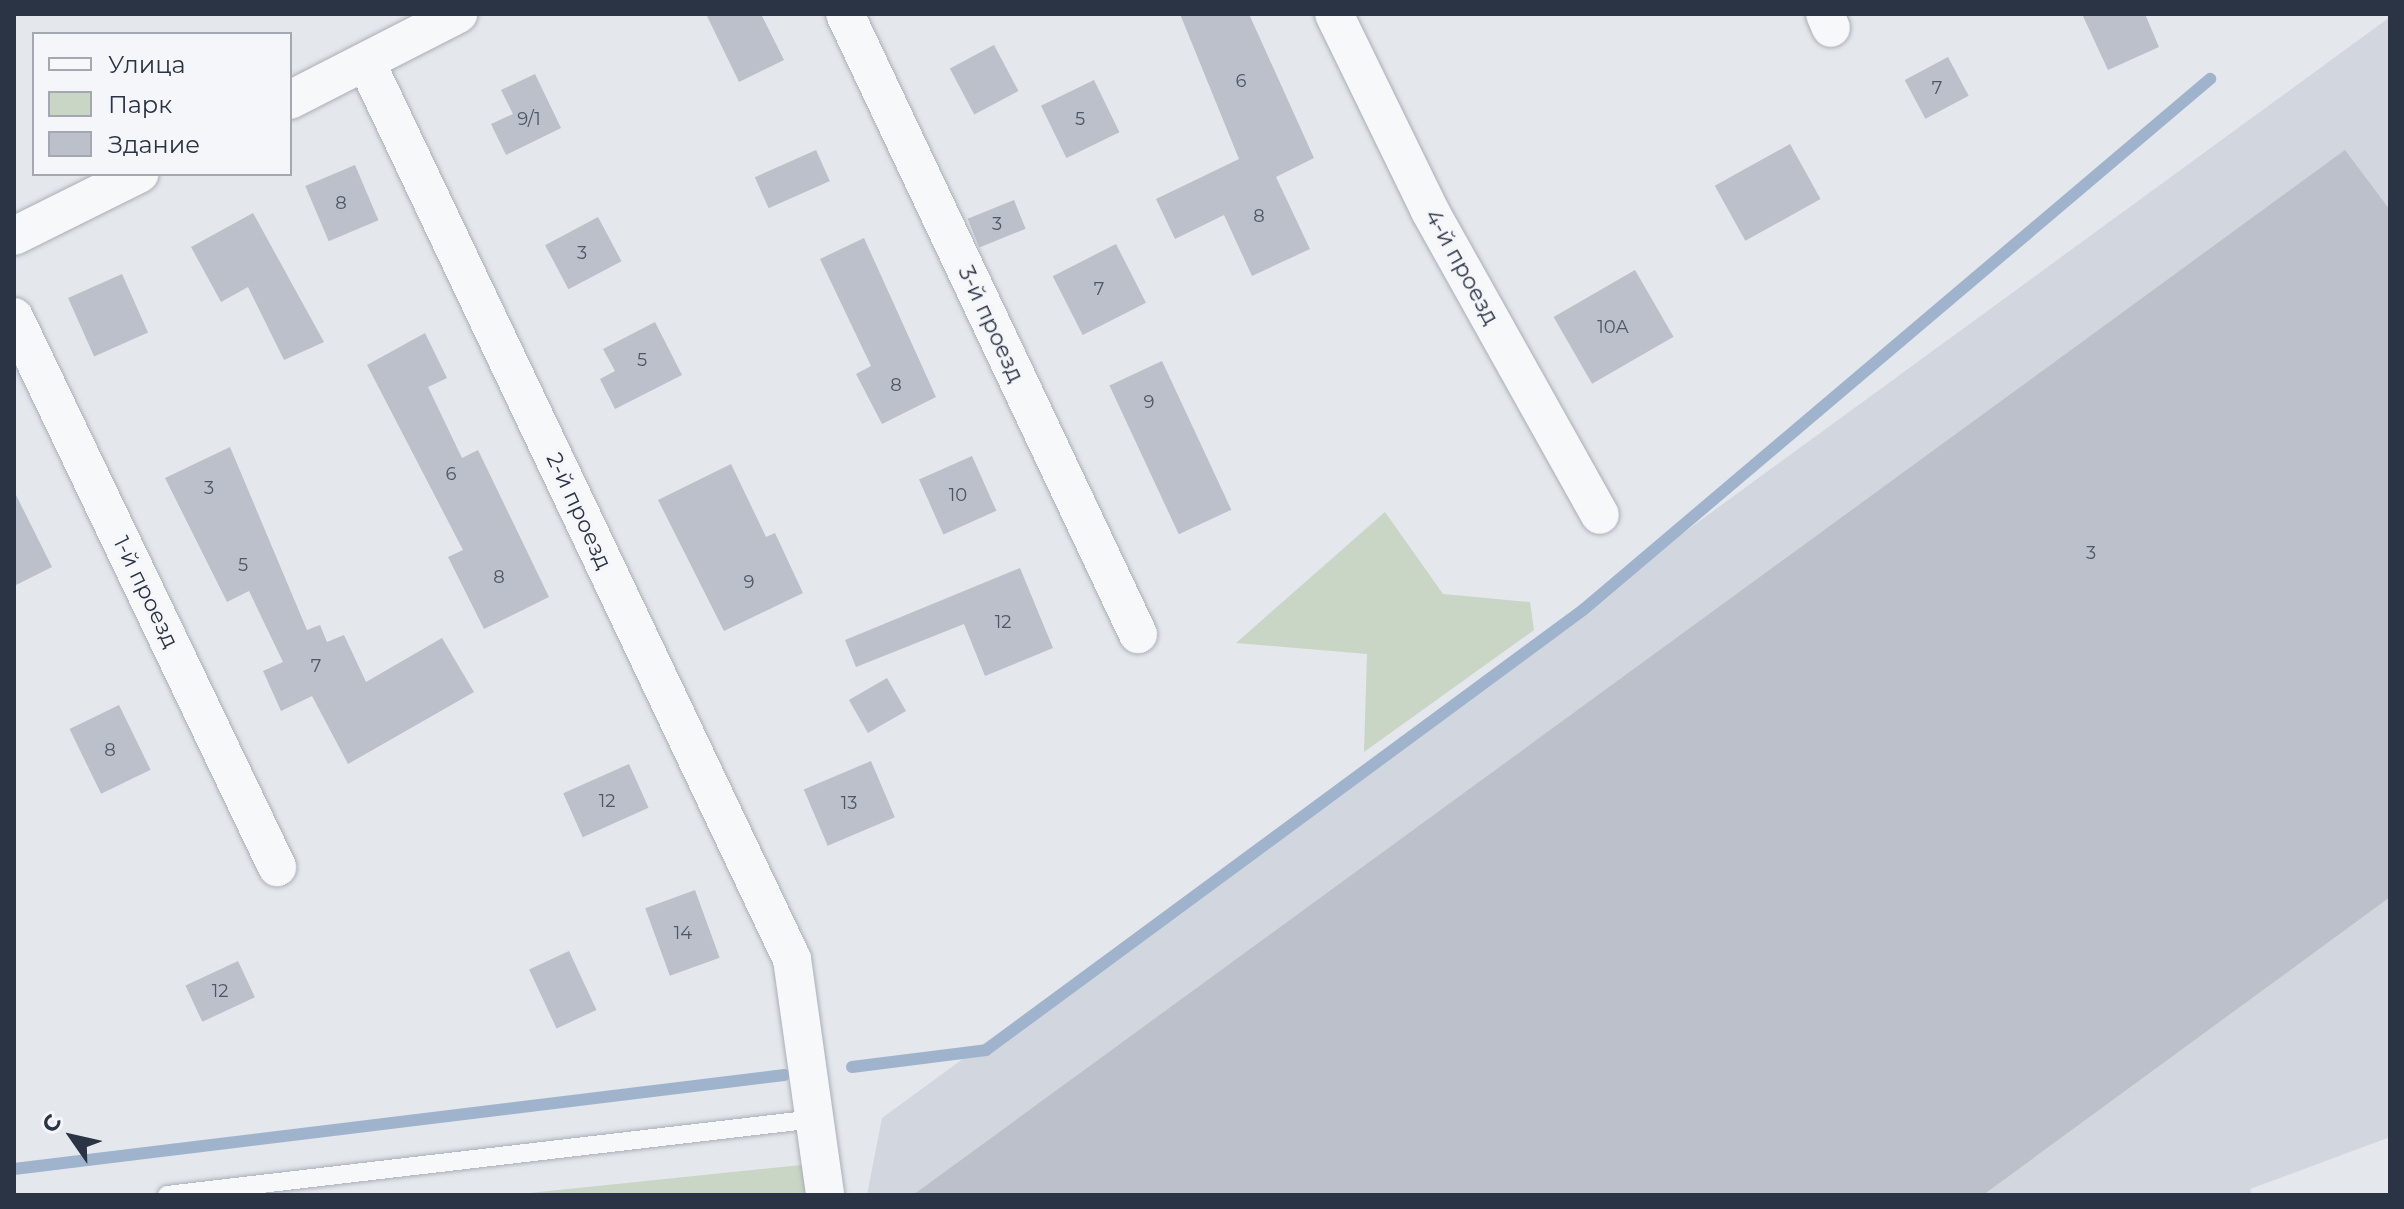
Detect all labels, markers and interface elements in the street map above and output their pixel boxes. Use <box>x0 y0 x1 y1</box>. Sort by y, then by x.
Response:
legend <box>32 32 292 176</box>
text: Улица <box>108 50 186 79</box>
house number: 6 <box>1236 70 1246 92</box>
house number: 7 <box>1932 77 1942 99</box>
text: Парк <box>108 90 172 119</box>
house number: 9/1 <box>517 108 541 130</box>
house number: 5 <box>1075 108 1085 130</box>
text: Здание <box>108 130 200 159</box>
house number: 8 <box>335 192 347 214</box>
house number: 8 <box>1253 205 1265 227</box>
street label: 4-й проезд <box>1420 205 1504 329</box>
house number: 3 <box>992 213 1002 235</box>
house number: 3 <box>577 242 587 264</box>
street label: 3-й проезд <box>953 262 1029 386</box>
house number: 7 <box>1094 278 1104 300</box>
house number: 10А <box>1597 316 1629 338</box>
house number: 5 <box>637 349 647 371</box>
house number: 8 <box>890 374 902 396</box>
house number: 9 <box>1144 391 1154 413</box>
street label: 2-й проезд <box>541 449 617 573</box>
house number: 6 <box>446 463 456 485</box>
house number: 3 <box>204 477 214 499</box>
house number: 10 <box>949 484 967 506</box>
street label: 1-й проезд <box>108 532 184 652</box>
house number: 3 <box>2086 542 2096 564</box>
house number: 5 <box>238 554 248 576</box>
house number: 8 <box>493 566 505 588</box>
house number: 9 <box>744 571 754 593</box>
house number: 12 <box>995 611 1011 633</box>
house number: 7 <box>311 655 321 677</box>
house number: 8 <box>104 739 116 761</box>
house number: 12 <box>599 790 615 812</box>
house number: 13 <box>841 792 857 814</box>
house number: 14 <box>674 922 692 944</box>
house number: 12 <box>212 980 228 1002</box>
north arrow <box>32 1097 112 1177</box>
text: С <box>36 1109 67 1137</box>

